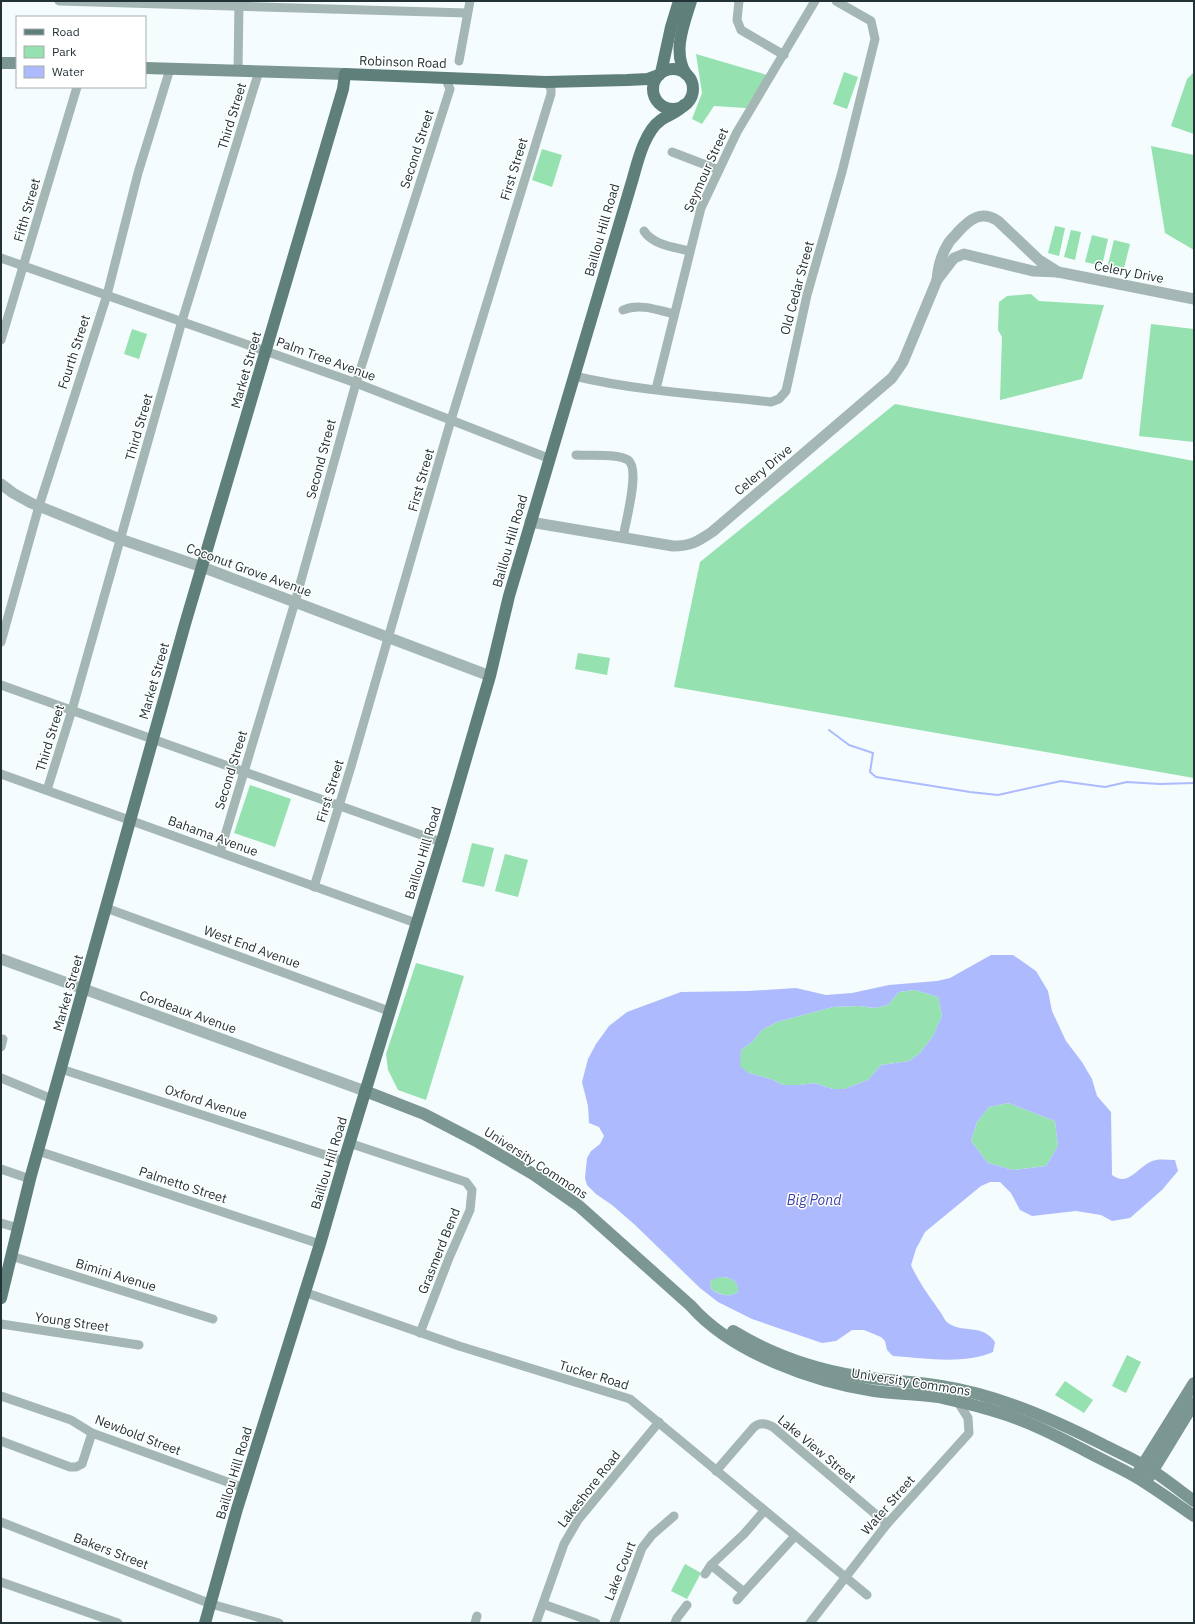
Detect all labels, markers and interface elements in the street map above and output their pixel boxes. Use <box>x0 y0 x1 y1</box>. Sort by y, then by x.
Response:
legend <box>16 16 146 88</box>
text: Road <box>52 24 80 39</box>
text: Park <box>52 44 77 59</box>
street label: Robinson Road <box>359 52 447 72</box>
text: Water <box>52 64 85 79</box>
street label: Third Street <box>214 81 250 151</box>
street label: Second Street <box>396 107 438 191</box>
street label: Seymour Street <box>680 125 732 215</box>
street label: First Street <box>496 136 532 202</box>
street label: Fifth Street <box>10 176 44 244</box>
street label: Baillou Hill Road <box>581 182 623 278</box>
street label: Old Cedar Street <box>776 239 818 337</box>
street label: Celery Drive <box>1093 257 1165 287</box>
street label: Fourth Street <box>54 313 94 391</box>
street label: Market Street <box>227 330 265 410</box>
street label: Palm Tree Avenue <box>274 333 378 385</box>
street label: Third Street <box>121 391 157 463</box>
street label: Second Street <box>302 417 340 501</box>
street label: Celery Drive <box>731 441 795 499</box>
street label: First Street <box>404 446 438 514</box>
street label: Baillou Hill Road <box>489 493 531 589</box>
street label: Coconut Grove Avenue <box>184 539 314 601</box>
street label: Market Street <box>135 641 173 721</box>
street label: Third Street <box>32 703 68 773</box>
street label: Second Street <box>211 728 251 812</box>
street label: First Street <box>312 758 348 824</box>
street label: Baillou Hill Road <box>401 805 445 901</box>
street label: Bahama Avenue <box>166 812 260 860</box>
street label: West End Avenue <box>201 922 303 972</box>
street label: Market Street <box>49 953 87 1033</box>
street label: Cordeaux Avenue <box>137 987 239 1037</box>
street label: Oxford Avenue <box>163 1081 249 1123</box>
street label: Baillou Hill Road <box>307 1115 351 1211</box>
street label: University Commons <box>481 1123 591 1203</box>
street label: Palmetto Street <box>137 1163 229 1207</box>
water label: Big Pond <box>787 1191 842 1209</box>
street label: Grasmerd Bend <box>414 1205 464 1297</box>
street label: Bimini Avenue <box>74 1255 158 1295</box>
street label: Young Street <box>34 1308 110 1336</box>
street label: Tucker Road <box>557 1356 631 1394</box>
street label: University Commons <box>850 1364 972 1400</box>
street label: Newbold Street <box>93 1411 183 1459</box>
street label: Lake View Street <box>774 1411 860 1487</box>
street label: Baillou Hill Road <box>212 1425 256 1521</box>
street label: Lakeshore Road <box>554 1447 624 1531</box>
street label: Water Street <box>857 1472 919 1538</box>
street label: Bakers Street <box>71 1529 151 1573</box>
street label: Lake Court <box>600 1539 640 1603</box>

